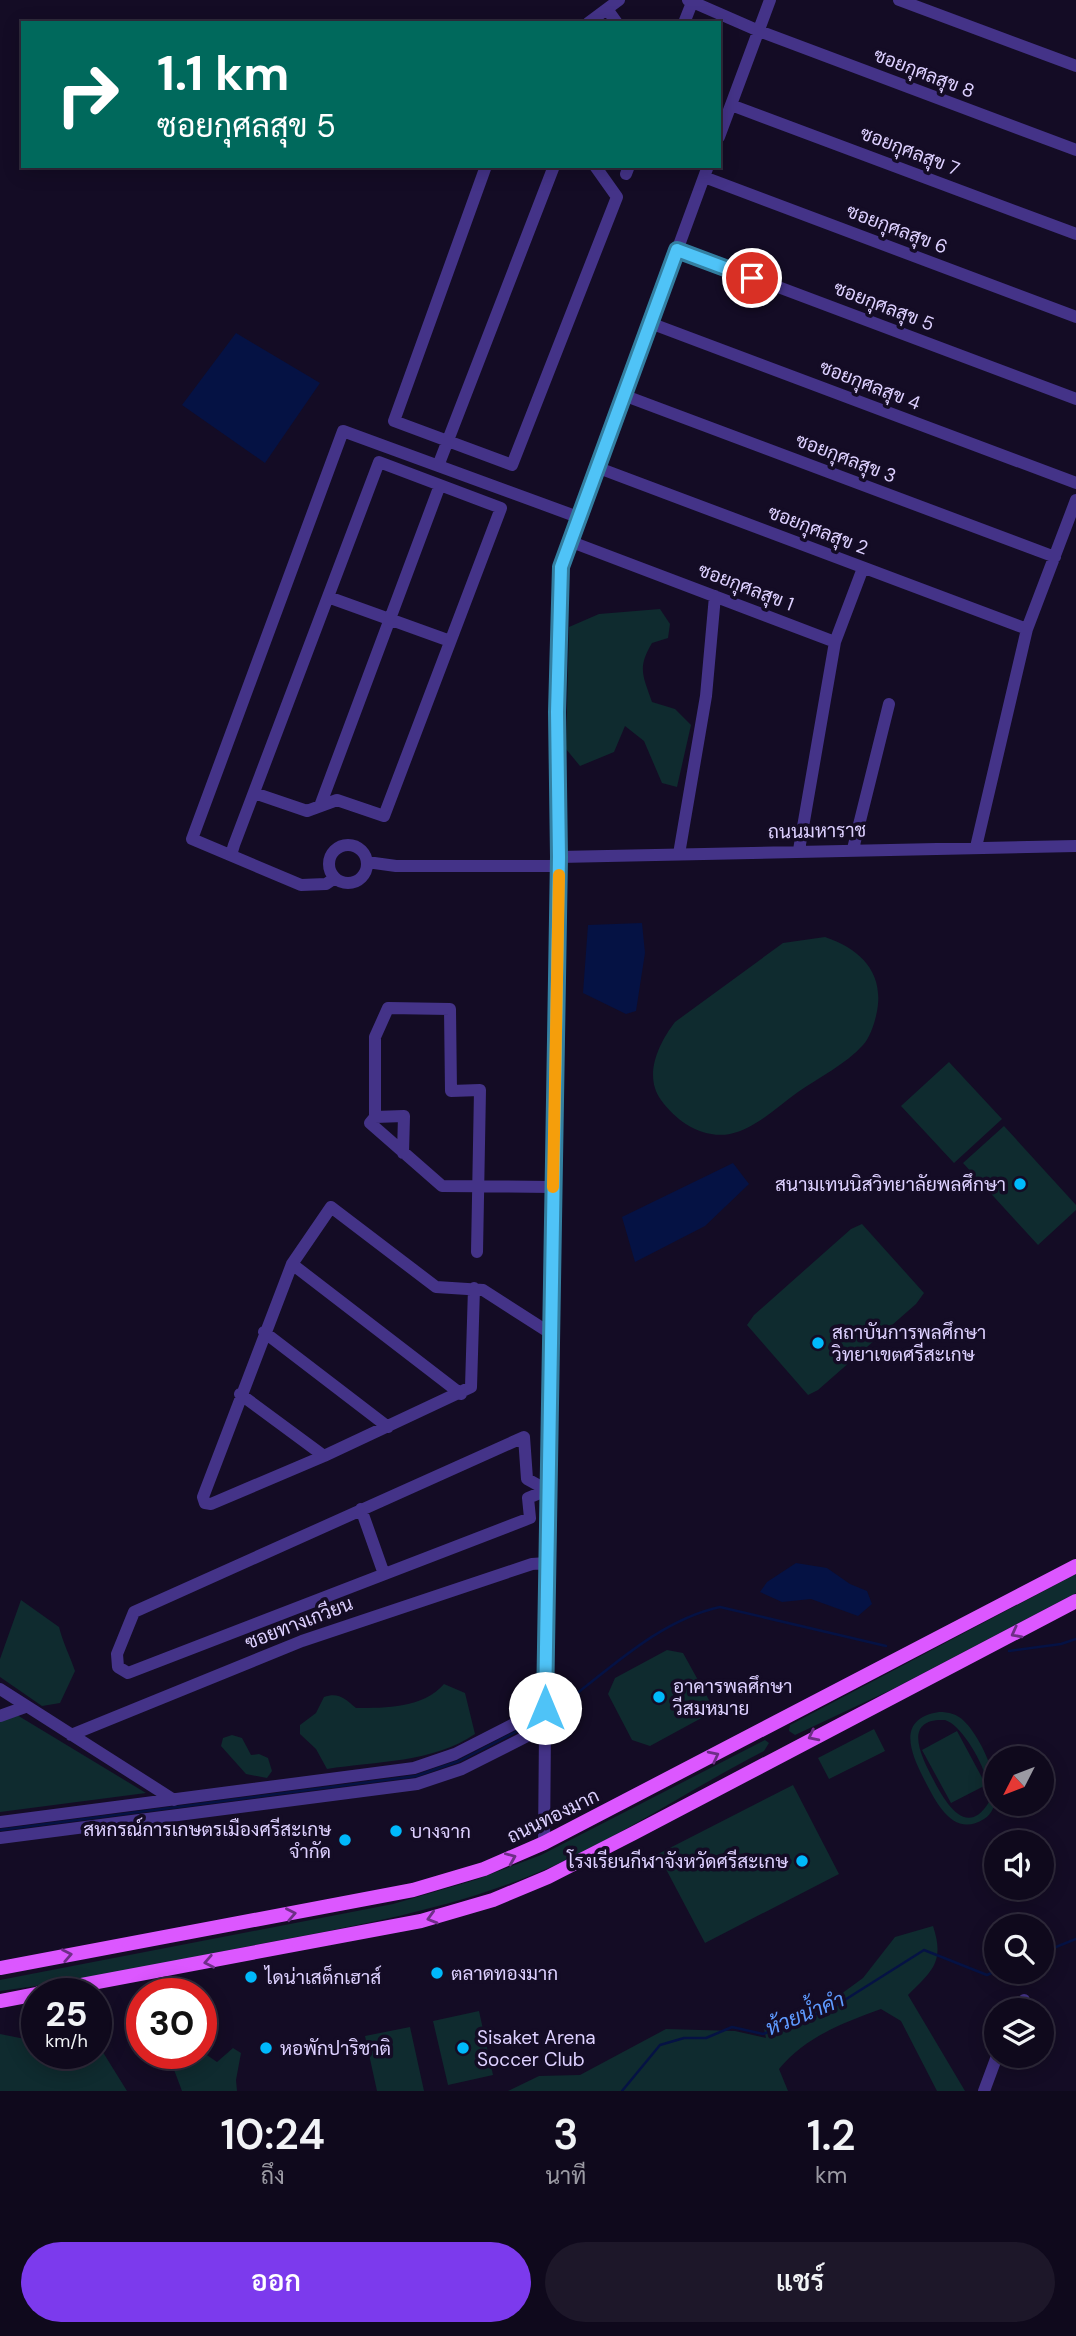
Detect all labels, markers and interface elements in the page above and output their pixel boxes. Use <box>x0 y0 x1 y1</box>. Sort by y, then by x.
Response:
text: 1.1 km <box>157 41 289 105</box>
street label: ซอยกุศลสุข 8 <box>870 42 978 104</box>
icon: right <box>42 49 133 140</box>
text: ซอยกุศลสุข 5 <box>157 105 336 147</box>
street label: ซอยกุศลสุข 7 <box>857 121 963 181</box>
street label: ซอยกุศลสุข 6 <box>843 198 951 260</box>
pin <box>722 248 782 308</box>
icon: arrive <box>733 259 771 297</box>
street label: ซอยกุศลสุข 5 <box>830 275 938 337</box>
street label: ซอยกุศลสุข 4 <box>816 354 924 416</box>
street label: ซอยกุศลสุข 3 <box>792 427 900 489</box>
street label: ซอยกุศลสุข 2 <box>764 499 872 561</box>
street label: ซอยกุศลสุข 1 <box>695 557 797 617</box>
street label: ถนนมหาราช <box>768 818 866 844</box>
place label: สนามเทนนิสวิทยาลัยพลศึกษา <box>775 1172 1006 1197</box>
marker: สนามเทนนิสวิทยาลัยพลศึกษา <box>1012 1176 1028 1192</box>
place label: สถาบันการพลศึกษา วิทยาเขตศรีสะเกษ <box>832 1320 986 1367</box>
marker: สถาบันการพลศึกษา วิทยาเขตศรีสะเกษ <box>810 1335 826 1351</box>
street label: ซอยทางเกวียน <box>241 1591 357 1655</box>
one-way arrow <box>1011 1625 1023 1638</box>
position arrow <box>508 1671 582 1745</box>
place label: อาคารพลศึกษา วีสมหมาย <box>673 1674 792 1721</box>
marker: อาคารพลศึกษา วีสมหมาย <box>651 1689 667 1705</box>
one-way arrow <box>808 1728 820 1742</box>
north arrow <box>984 1746 1054 1816</box>
map controls <box>984 1746 1054 2068</box>
one-way arrow <box>707 1751 719 1765</box>
street label: ถนนทองมาก <box>503 1783 603 1849</box>
place label: สหกรณ์การเกษตรเมืองศรีสะเกษ จำกัด <box>83 1817 332 1864</box>
place label: บางจาก <box>410 1819 471 1844</box>
marker: บางจาก <box>388 1823 404 1839</box>
button: sound <box>984 1830 1054 1900</box>
marker: สหกรณ์การเกษตรเมืองศรีสะเกษ จำกัด <box>337 1832 353 1848</box>
place label: โรงเรียนกีฬาจังหวัดศรีสะเกษ <box>566 1849 789 1874</box>
one-way arrow <box>504 1852 516 1866</box>
marker: โรงเรียนกีฬาจังหวัดศรีสะเกษ <box>794 1853 810 1869</box>
one-way arrow <box>285 1907 297 1922</box>
one-way arrow <box>426 1910 438 1925</box>
button: search <box>984 1914 1054 1984</box>
one-way arrow <box>61 1949 73 1964</box>
one-way arrow <box>203 1953 215 1968</box>
place label: ตลาดทองมาก <box>451 1961 558 1986</box>
place label: ไดน่าเสต็กเฮาส์ <box>263 1964 381 1990</box>
marker: ตลาดทองมาก <box>429 1965 445 1981</box>
marker: ไดน่าเสต็กเฮาส์ <box>243 1969 259 1985</box>
speed limit sign: 30 <box>126 1978 217 2069</box>
water label: ห้วยน้ำคำ <box>760 1982 849 2042</box>
text: 25 <box>46 1991 87 2037</box>
button: layers <box>984 1998 1054 2068</box>
place label: Sisaket Arena Soccer Club <box>477 2025 596 2072</box>
text: km/h <box>45 2029 88 2053</box>
place label: หอพักปาริชาติ <box>280 2036 391 2061</box>
marker: หอพักปาริชาติ <box>258 2040 274 2056</box>
marker: Sisaket Arena Soccer Club <box>455 2040 471 2056</box>
text: 10:24 <box>220 2107 325 2162</box>
text: 3 <box>553 2107 578 2162</box>
text: 1.2 <box>807 2108 856 2163</box>
text: km <box>815 2160 847 2190</box>
text: ถึง <box>261 2161 285 2191</box>
text: นาที <box>545 2161 586 2191</box>
button: ออก <box>21 2242 531 2322</box>
button: แชร์ <box>545 2242 1055 2322</box>

